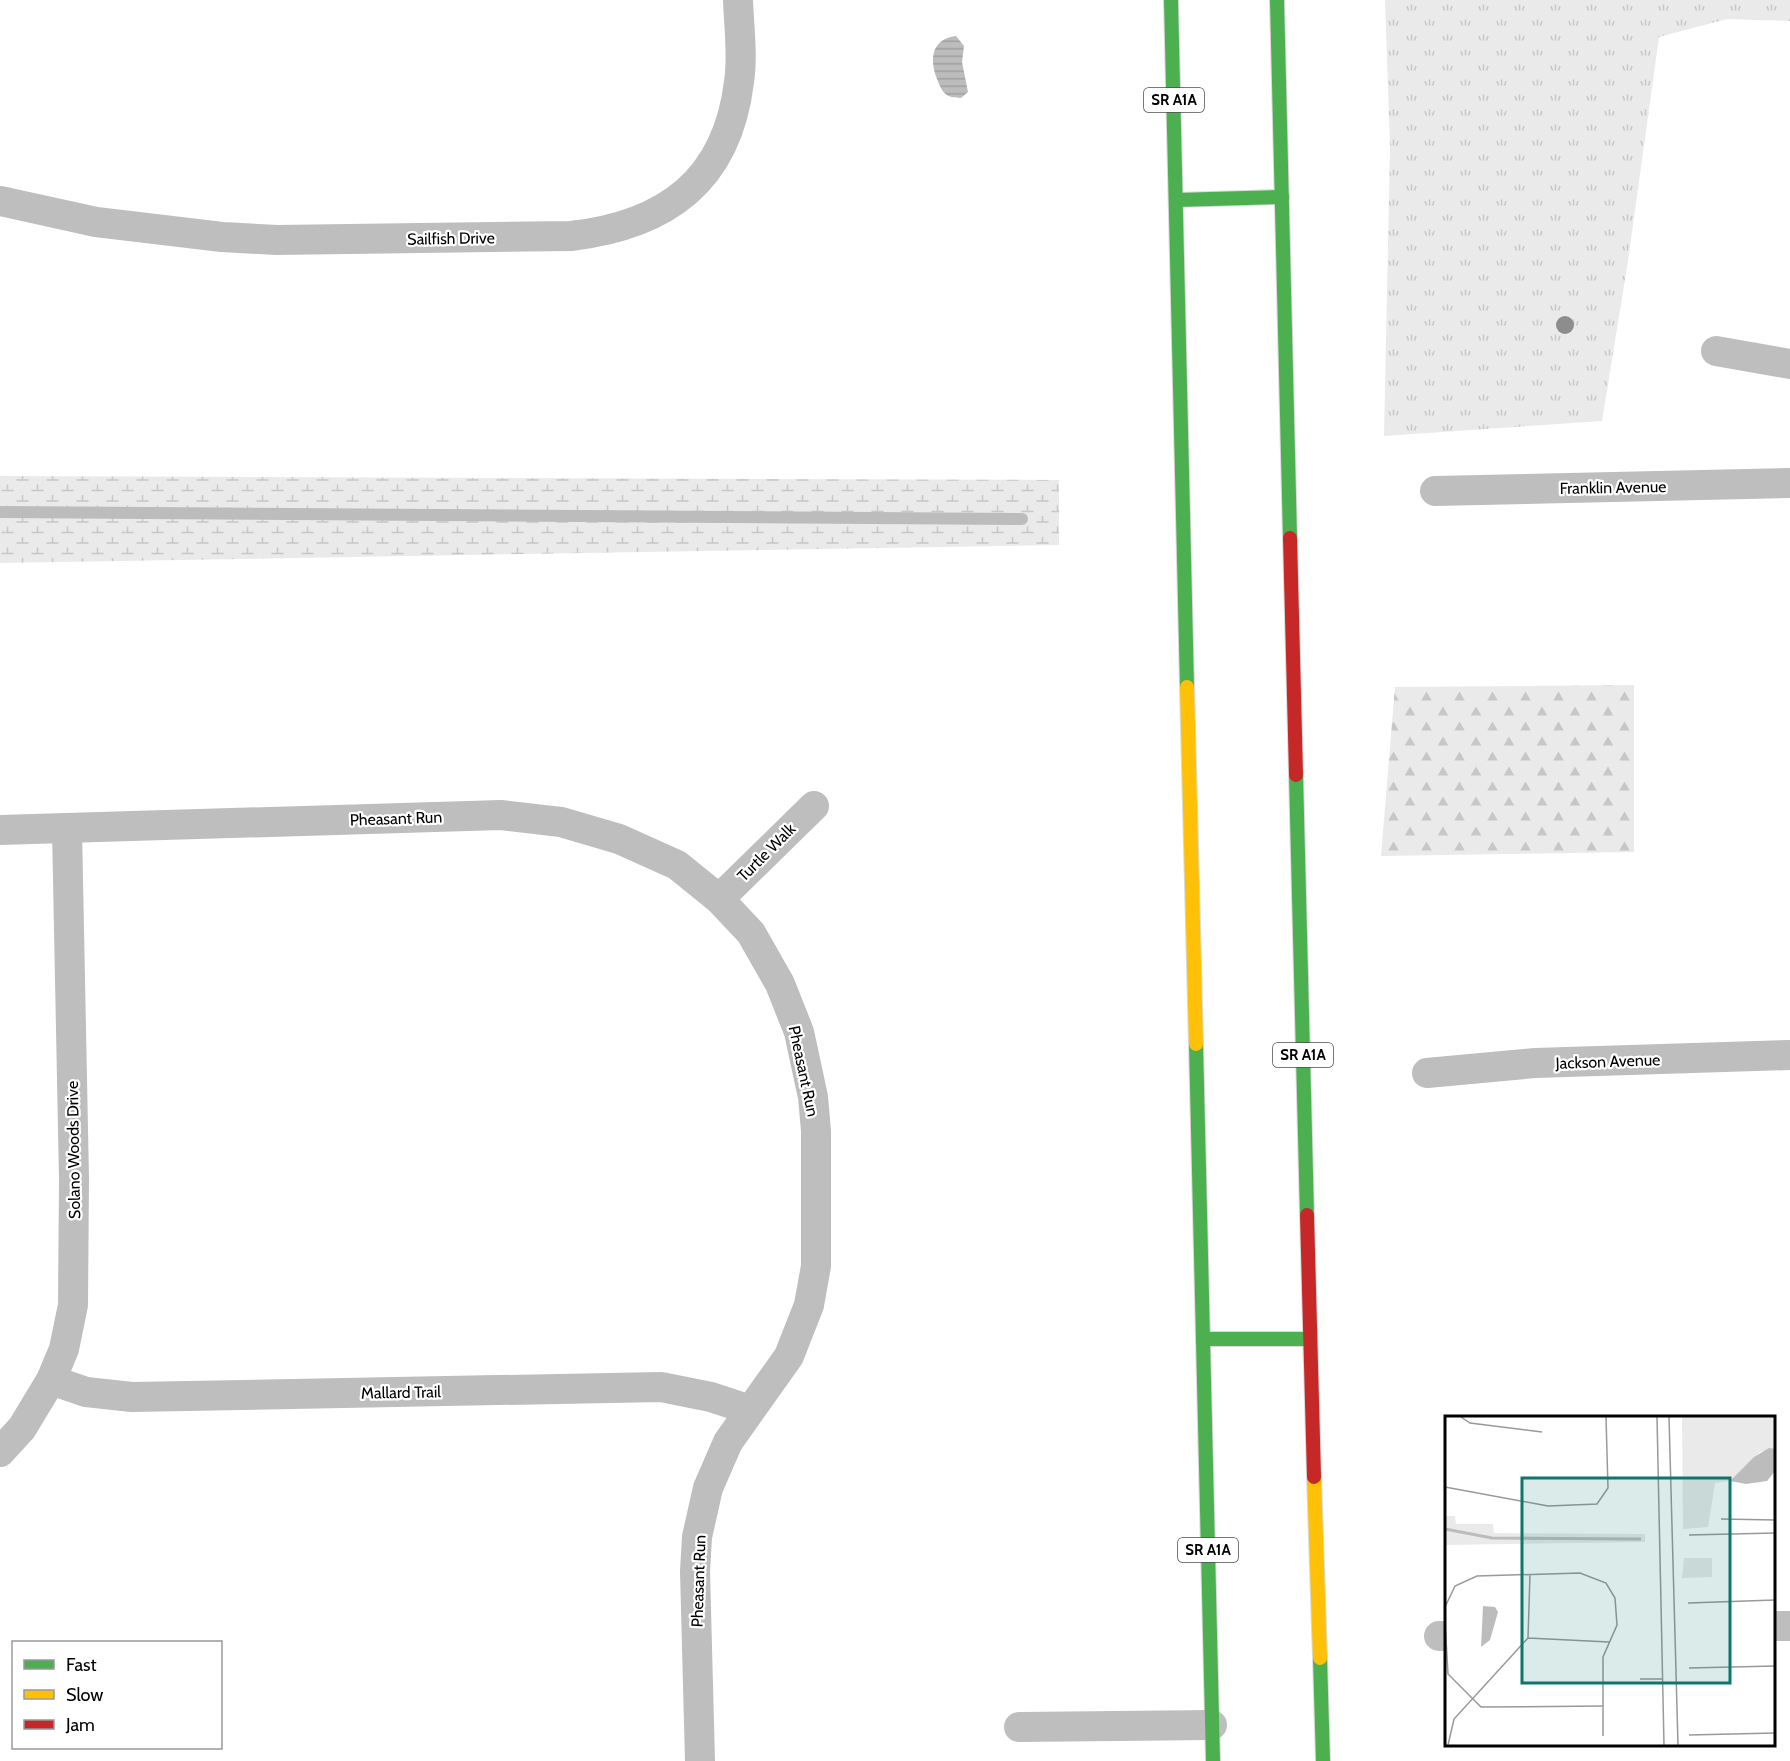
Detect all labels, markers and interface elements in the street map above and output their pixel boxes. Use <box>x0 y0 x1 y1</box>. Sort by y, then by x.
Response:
road number: SR A1A <box>1144 88 1204 112</box>
street label: Sailfish Drive <box>407 228 495 249</box>
street label: Franklin Avenue <box>1559 477 1667 498</box>
street label: Pheasant Run <box>349 807 443 830</box>
street label: Turtle Walk <box>733 819 800 885</box>
street label: Pheasant Run <box>785 1024 822 1118</box>
road number: SR A1A <box>1273 1043 1333 1067</box>
street label: Jackson Avenue <box>1554 1050 1661 1073</box>
street label: Solano Woods Drive <box>63 1081 84 1219</box>
street label: Mallard Trail <box>361 1382 441 1403</box>
inset map <box>1445 1416 1775 1746</box>
street label: Pheasant Run <box>687 1534 710 1628</box>
road number: SR A1A <box>1178 1538 1238 1562</box>
legend <box>12 1641 222 1749</box>
text: Fast <box>66 1654 97 1676</box>
text: Slow <box>66 1684 103 1706</box>
text: Jam <box>65 1714 95 1736</box>

